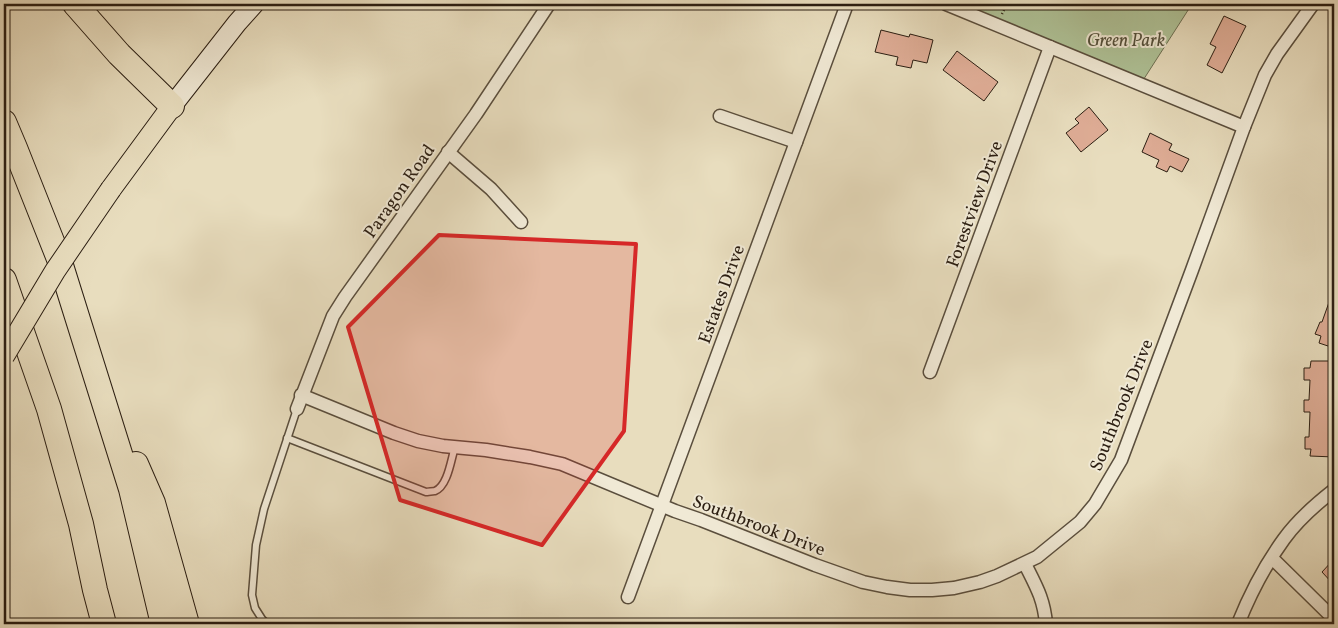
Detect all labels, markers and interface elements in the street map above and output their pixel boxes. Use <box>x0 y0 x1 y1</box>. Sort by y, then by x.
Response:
park label: Green Park <box>1087 29 1165 54</box>
street label: Forestview Drive <box>941 138 1010 271</box>
street label: Paragon Road <box>359 140 442 244</box>
street label: Estates Drive <box>693 242 752 347</box>
street label: Southbrook Drive <box>1084 336 1160 475</box>
street label: Southbrook Drive <box>688 490 828 563</box>

